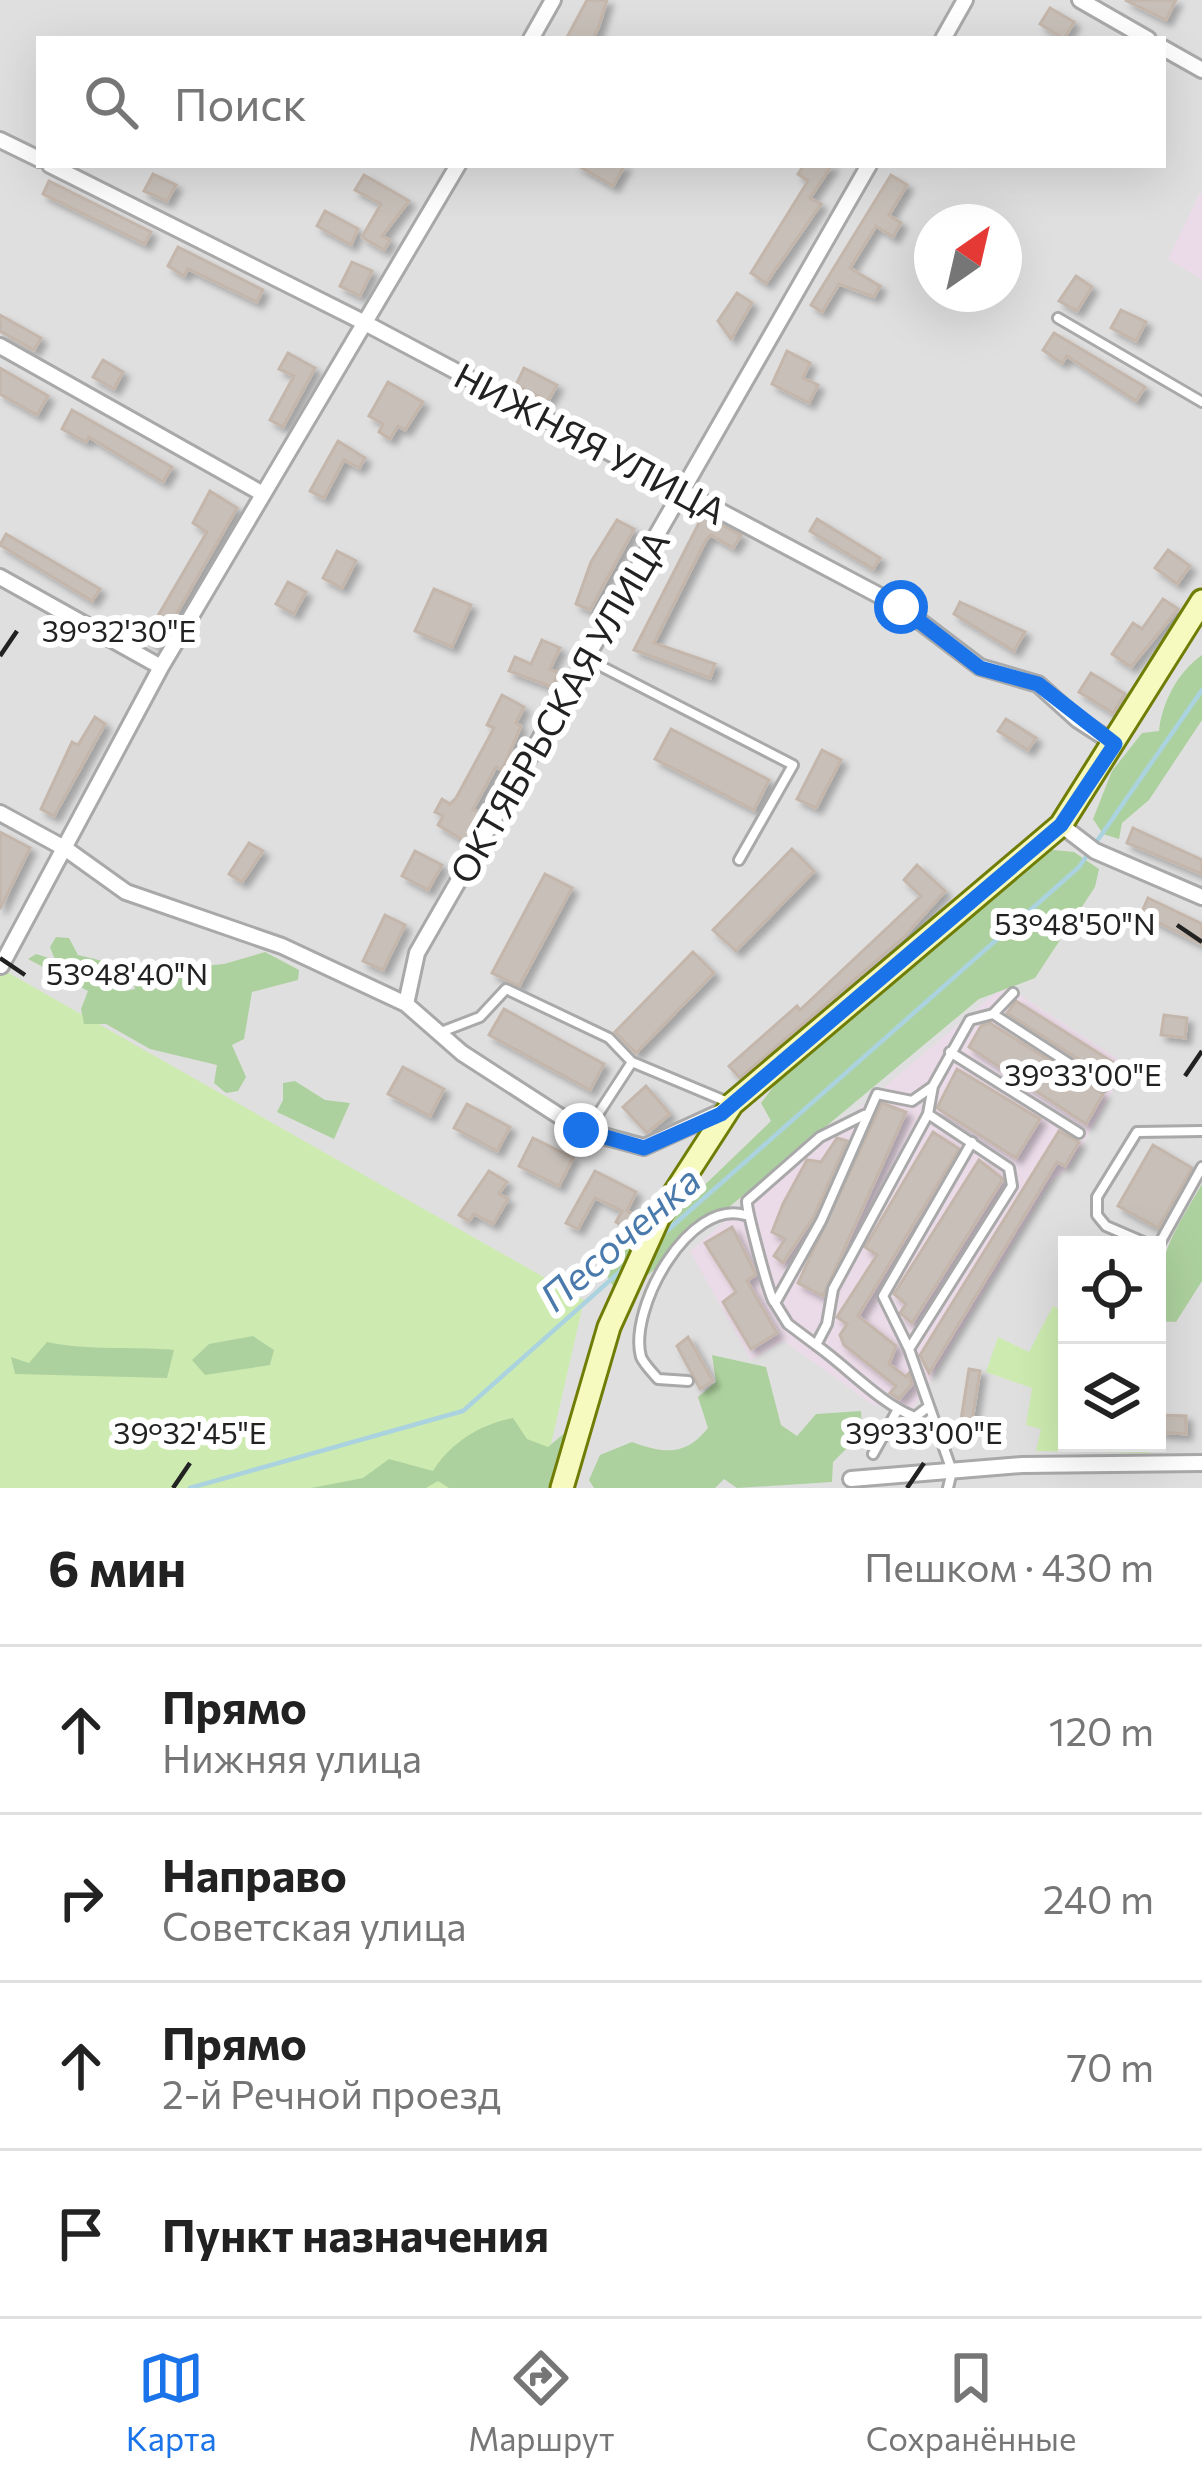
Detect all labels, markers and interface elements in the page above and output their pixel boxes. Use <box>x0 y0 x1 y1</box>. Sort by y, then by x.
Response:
search box <box>36 36 1166 168</box>
icon: search <box>78 69 144 135</box>
text: Поиск <box>174 75 307 130</box>
north arrow <box>914 204 1022 312</box>
street label: НИЖНЯЯ УЛИЦА <box>448 352 734 532</box>
street label: ОКТЯБРЬСКАЯ УЛИЦА <box>439 522 677 890</box>
route start <box>874 580 928 634</box>
text: 39°32'30"E <box>42 611 196 648</box>
text: 53°48'50"N <box>994 904 1156 941</box>
text: 53°48'40"N <box>46 954 208 991</box>
text: 39°33'00"E <box>1004 1055 1162 1092</box>
route end <box>554 1103 608 1157</box>
water label: Песоченка <box>529 1154 709 1320</box>
map controls <box>1058 1236 1166 1452</box>
button: locate <box>1058 1236 1166 1344</box>
button: layers <box>1058 1344 1166 1452</box>
text: 39°32'45"E <box>113 1413 267 1450</box>
text: 39°33'00"E <box>845 1413 1003 1450</box>
text: 6 мин <box>48 1535 186 1598</box>
text: Пешком · 430 m <box>864 1542 1154 1590</box>
text: Прямо <box>162 1678 307 1733</box>
icon: ahead <box>48 1697 114 1763</box>
text: 120 m <box>1049 1706 1154 1754</box>
text: Нижняя улица <box>162 1733 422 1781</box>
text: Направо <box>162 1846 347 1901</box>
icon: right <box>48 1865 114 1931</box>
text: 240 m <box>1043 1874 1154 1922</box>
text: Советская улица <box>162 1901 466 1949</box>
text: Прямо <box>162 2014 307 2069</box>
icon: ahead <box>48 2033 114 2099</box>
text: 70 m <box>1067 2042 1154 2090</box>
text: 2-й Речной проезд <box>162 2069 501 2117</box>
icon: arrive <box>48 2201 114 2267</box>
text: Пункт назначения <box>162 2206 549 2261</box>
tab: Карта <box>126 2345 217 2458</box>
tab: Маршрут <box>468 2345 614 2458</box>
tab: Сохранённые <box>866 2345 1076 2458</box>

